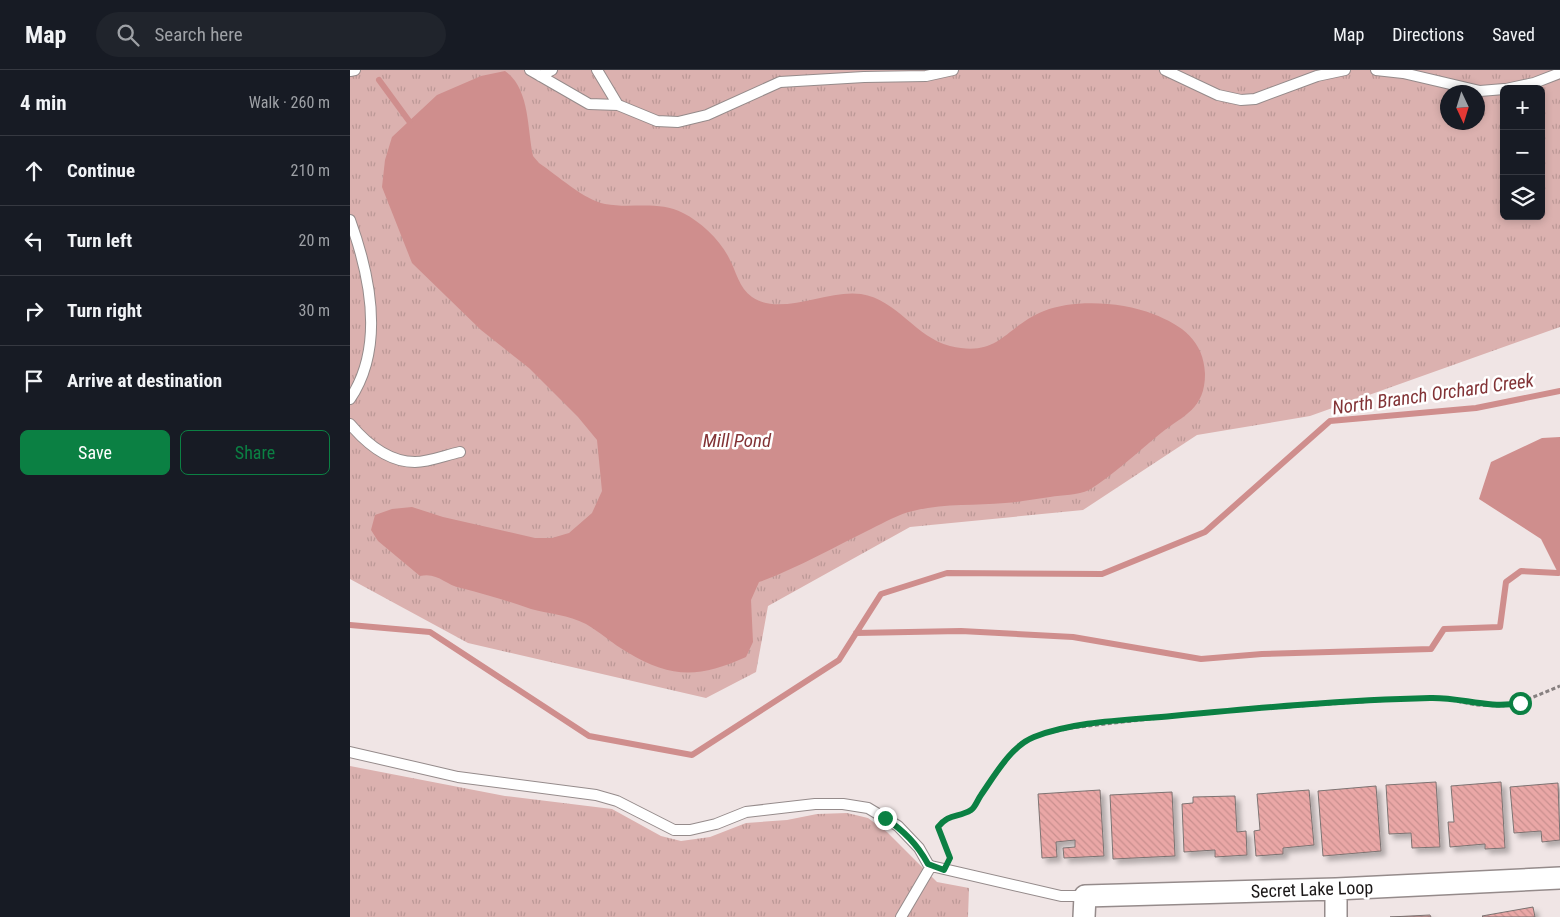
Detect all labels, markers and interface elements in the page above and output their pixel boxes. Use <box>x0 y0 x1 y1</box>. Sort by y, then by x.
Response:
search box <box>96 12 446 57</box>
text: Map <box>25 21 66 49</box>
icon: search <box>114 21 142 49</box>
text: Search here <box>154 23 243 46</box>
text: Map <box>1333 24 1364 45</box>
text: Directions <box>1392 24 1464 45</box>
text: Saved <box>1492 24 1535 45</box>
north arrow <box>1440 85 1485 130</box>
map controls <box>1500 85 1545 220</box>
button: + <box>1500 85 1545 130</box>
text: 4 min <box>20 91 67 115</box>
text: Walk · 260 m <box>249 93 330 112</box>
button: − <box>1500 130 1545 175</box>
icon: ahead <box>20 157 48 185</box>
text: Continue <box>67 159 135 182</box>
text: 210 m <box>291 161 330 180</box>
button: layers <box>1500 175 1545 220</box>
icon: left <box>20 227 48 255</box>
text: Turn left <box>67 229 132 252</box>
text: 20 m <box>298 231 330 250</box>
icon: right <box>20 297 48 325</box>
text: Turn right <box>67 299 142 322</box>
text: 30 m <box>298 301 330 320</box>
icon: arrive <box>20 367 48 395</box>
water label: North Branch Orchard Creek <box>1331 368 1536 420</box>
text: Arrive at destination <box>67 369 222 392</box>
water label: Mill Pond <box>703 429 772 452</box>
button: Save <box>20 430 170 475</box>
button: Share <box>180 430 330 475</box>
route start <box>1509 692 1532 715</box>
route end <box>874 807 897 830</box>
street label: Secret Lake Loop <box>1250 876 1374 902</box>

